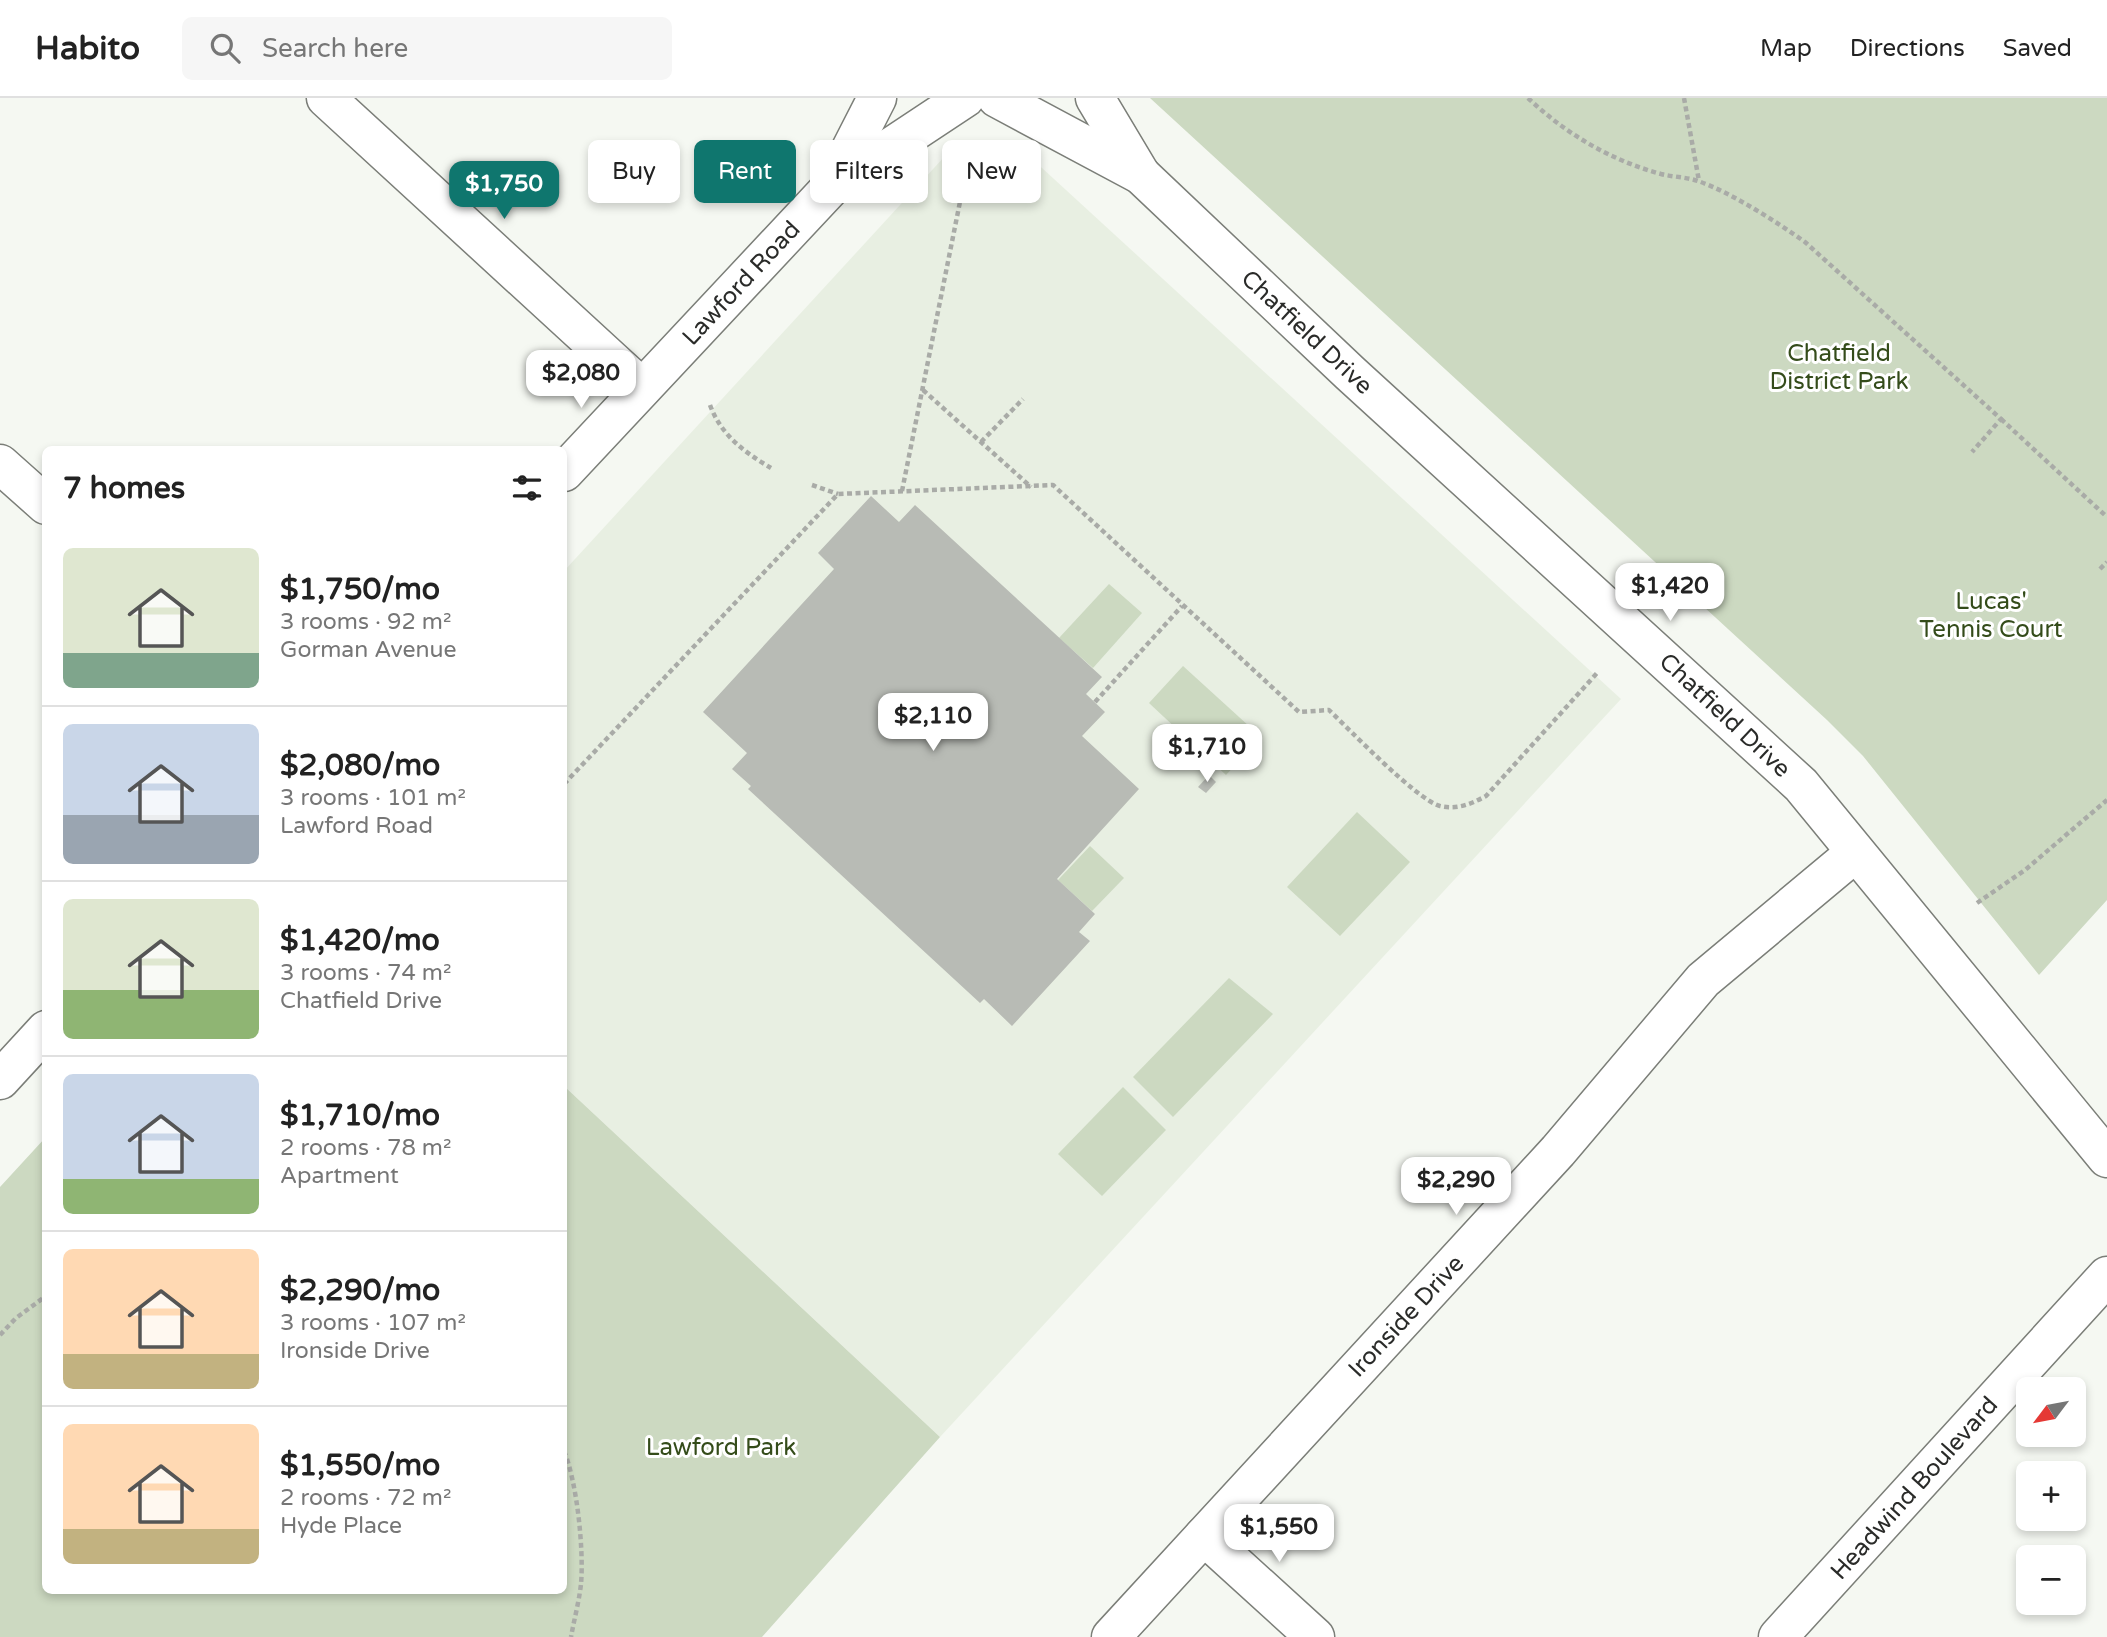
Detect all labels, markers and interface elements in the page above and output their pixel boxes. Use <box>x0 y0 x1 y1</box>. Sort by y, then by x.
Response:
search box <box>182 17 672 80</box>
text: Habito <box>35 29 140 68</box>
icon: search <box>206 29 244 67</box>
text: Search here <box>262 33 408 64</box>
text: Map <box>1760 34 1812 63</box>
text: Directions <box>1850 34 1965 63</box>
text: Saved <box>2003 34 2072 63</box>
chip: Buy <box>588 140 680 203</box>
chip: Rent <box>694 140 796 203</box>
chip: Filters <box>810 140 928 203</box>
chip: New <box>942 140 1041 203</box>
pin: $1,750 <box>447 162 561 221</box>
text: $1,750 <box>465 170 543 198</box>
street label: Lawford Road <box>676 215 806 352</box>
street label: Chatfield Drive <box>1235 264 1378 401</box>
park label: Chatfield District Park <box>1770 339 1908 396</box>
pin: $2,080 <box>524 350 638 410</box>
text: $2,080 <box>542 359 620 387</box>
icon: filters <box>508 469 546 507</box>
text: 7 homes <box>63 470 185 507</box>
pin: $1,420 <box>1613 564 1727 623</box>
text: $1,750/mo <box>280 571 440 608</box>
text: $1,420 <box>1631 572 1709 600</box>
icon: home <box>119 576 203 660</box>
park label: Lucas' Tennis Court <box>1919 587 2063 644</box>
text: 3 rooms · 92 m² <box>280 608 451 636</box>
text: Gorman Avenue <box>280 636 457 664</box>
street label: Chatfield Drive <box>1653 647 1796 784</box>
pin: $2,110 <box>876 694 990 753</box>
text: $2,110 <box>894 702 972 730</box>
pin: $1,710 <box>1150 724 1264 784</box>
text: $1,710 <box>1168 733 1246 761</box>
text: $2,080/mo <box>280 747 440 784</box>
icon: home <box>119 752 203 836</box>
text: 3 rooms · 101 m² <box>280 784 466 812</box>
text: Lawford Road <box>280 812 433 840</box>
text: $1,420/mo <box>280 922 440 959</box>
icon: home <box>119 927 203 1011</box>
text: 3 rooms · 74 m² <box>280 959 451 987</box>
text: Chatfield Drive <box>280 987 442 1015</box>
text: $1,710/mo <box>280 1097 440 1134</box>
icon: home <box>119 1102 203 1186</box>
text: 2 rooms · 78 m² <box>280 1134 451 1162</box>
pin: $2,290 <box>1399 1158 1513 1217</box>
text: Apartment <box>280 1162 399 1190</box>
text: $2,290 <box>1417 1166 1495 1194</box>
street label: Ironside Drive <box>1342 1249 1470 1383</box>
text: $2,290/mo <box>280 1272 440 1309</box>
icon: home <box>119 1277 203 1361</box>
text: 3 rooms · 107 m² <box>280 1309 466 1337</box>
text: Ironside Drive <box>280 1337 430 1365</box>
north arrow <box>2016 1377 2086 1447</box>
map controls <box>2016 1377 2086 1615</box>
street label: Headwind Boulevard <box>1825 1391 2004 1586</box>
park label: Lawford Park <box>646 1433 796 1462</box>
text: $1,550/mo <box>280 1447 440 1484</box>
icon: home <box>119 1452 203 1536</box>
button: + <box>2016 1461 2086 1531</box>
text: 2 rooms · 72 m² <box>280 1484 451 1512</box>
pin: $1,550 <box>1222 1504 1336 1564</box>
text: Hyde Place <box>280 1512 402 1540</box>
text: $1,550 <box>1240 1513 1318 1541</box>
button: − <box>2016 1545 2086 1615</box>

